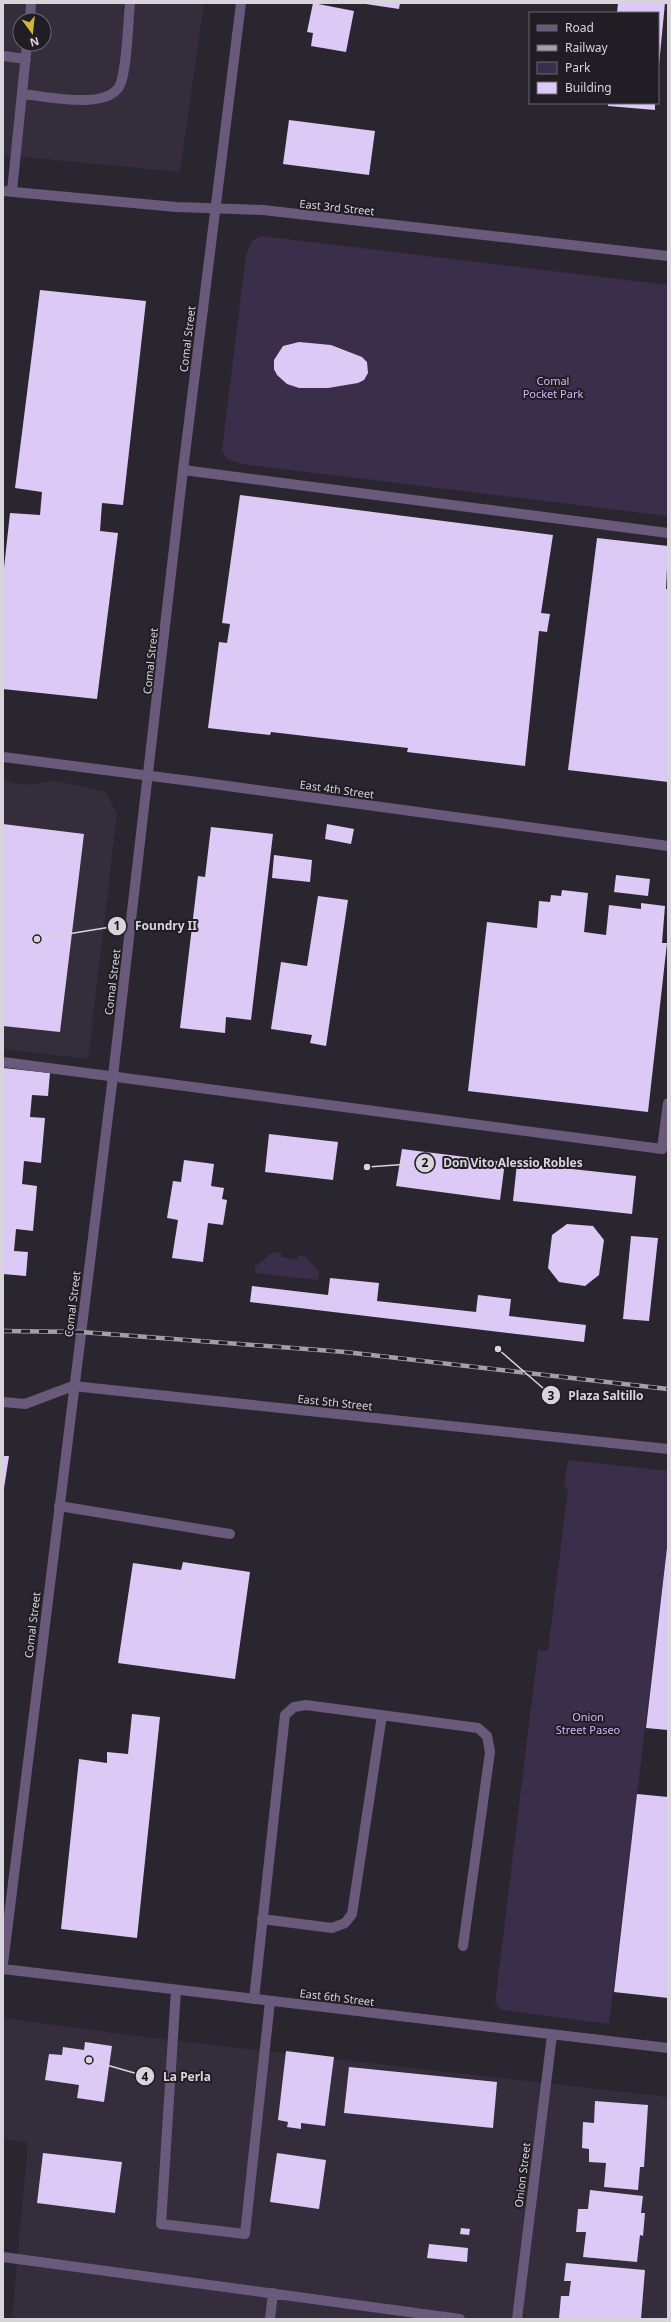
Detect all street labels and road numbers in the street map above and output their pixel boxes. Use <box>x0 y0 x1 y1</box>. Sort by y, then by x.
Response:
street label: East 3rd Street <box>299 196 375 218</box>
street label: Comal Street <box>176 305 198 373</box>
street label: Comal Street <box>139 627 161 695</box>
street label: East 4th Street <box>299 776 375 802</box>
street label: Comal Street <box>101 948 123 1016</box>
street label: Comal Street <box>61 1270 83 1338</box>
street label: East 5th Street <box>297 1391 373 1413</box>
street label: Comal Street <box>21 1591 43 1659</box>
street label: East 6th Street <box>299 1985 375 2009</box>
street label: Onion Street <box>511 2142 533 2208</box>

